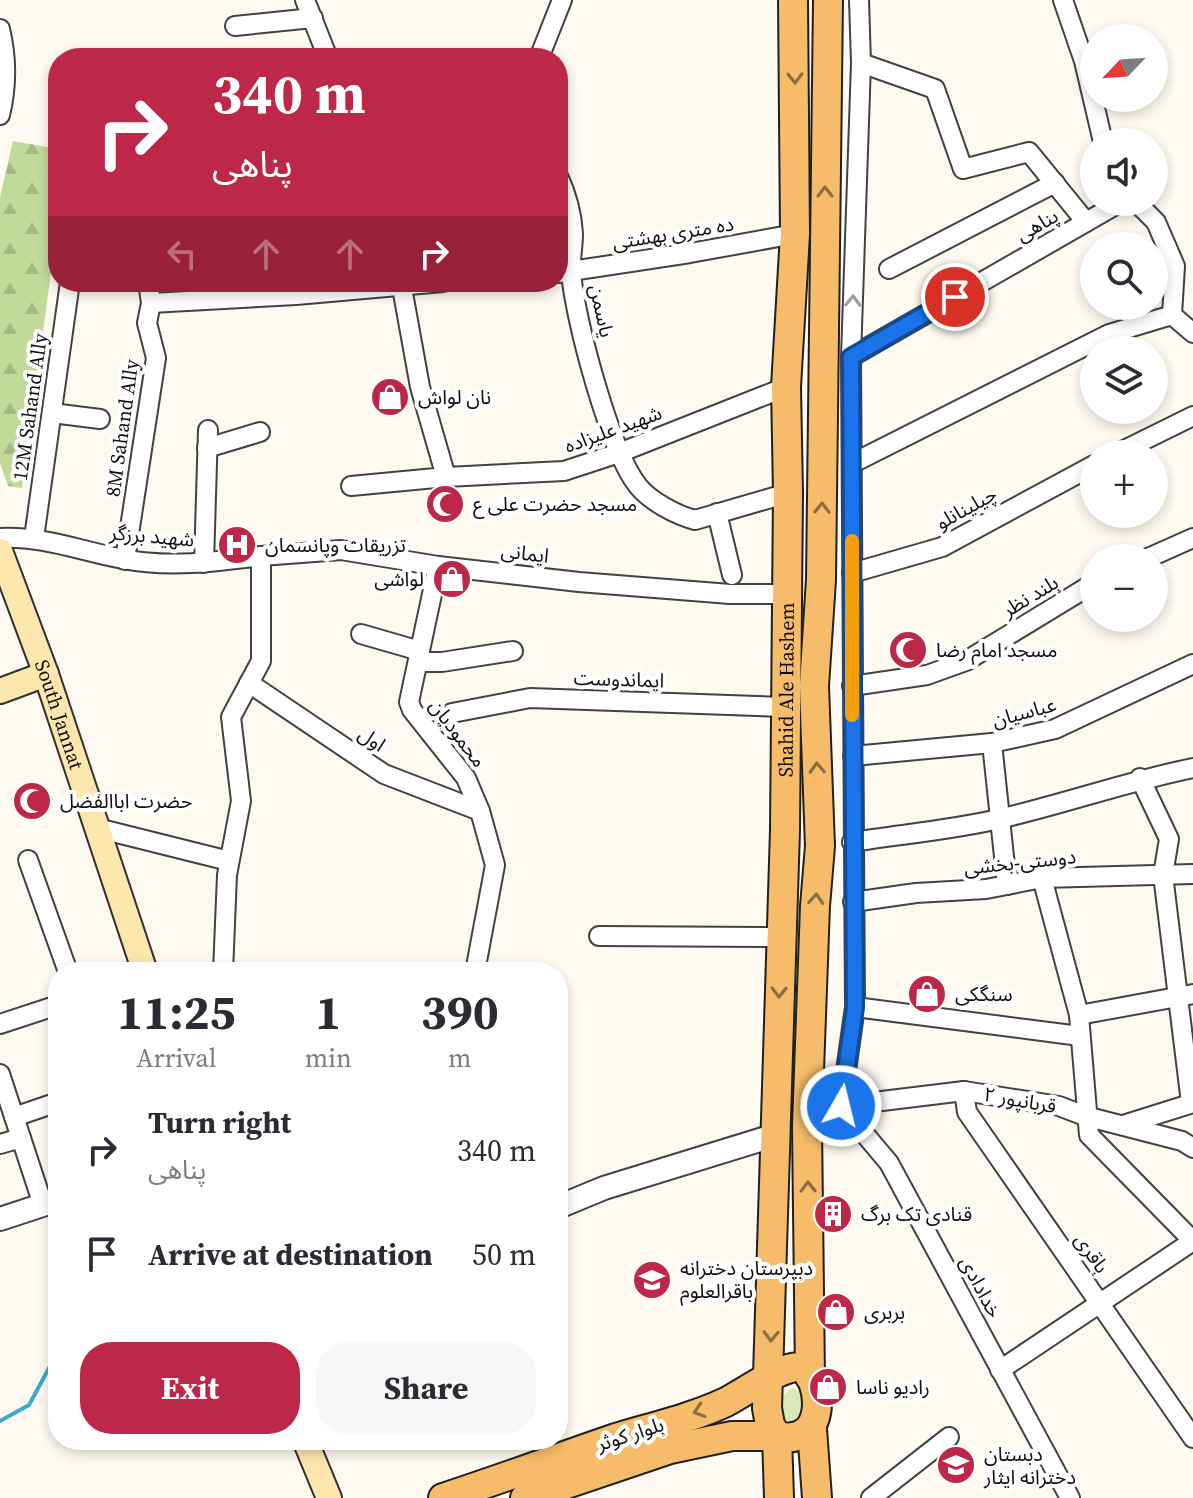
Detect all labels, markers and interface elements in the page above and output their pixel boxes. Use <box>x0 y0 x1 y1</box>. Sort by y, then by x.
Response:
north arrow <box>1080 24 1168 112</box>
map controls <box>1080 24 1168 632</box>
text: 340 m <box>212 55 366 132</box>
one-way arrow <box>786 72 803 85</box>
icon: right <box>80 80 184 184</box>
button: sound <box>1080 128 1168 216</box>
text: پناهی <box>212 140 293 189</box>
one-way arrow <box>816 185 833 198</box>
street label: پناهی <box>1011 202 1063 248</box>
street label: ده متری بهشتی <box>610 210 736 256</box>
icon: left <box>160 232 204 276</box>
icon: ahead <box>244 232 288 276</box>
icon: ahead <box>328 232 372 276</box>
icon: right <box>412 232 456 276</box>
button: search <box>1080 232 1168 320</box>
pin <box>921 263 989 331</box>
icon: arrive <box>933 275 977 319</box>
street label: یاسمن <box>583 282 621 340</box>
one-way arrow <box>844 294 861 307</box>
street label: 12M Sahand Ally <box>6 331 54 483</box>
button: layers <box>1080 336 1168 424</box>
street label: 8M Sahand Ally <box>98 357 146 499</box>
shop icon: نان لواش <box>369 376 411 418</box>
place label: نان لواش <box>418 383 491 411</box>
street label: شهید علیزاده <box>560 398 666 460</box>
button: + <box>1080 440 1168 528</box>
street label: چیلینانلو <box>930 480 1002 536</box>
mosque icon: مسجد حضرت علی ع <box>424 483 466 525</box>
place label: مسجد حضرت علی ع <box>473 490 637 519</box>
one-way arrow <box>813 501 831 514</box>
street label: شهید برزگر <box>108 518 195 554</box>
hospital icon: تزریقات وپانسمان <box>216 524 258 566</box>
place label: تزریقات وپانسمان <box>265 531 406 559</box>
street label: ایمانی <box>499 536 551 570</box>
button: − <box>1080 544 1168 632</box>
shop icon: لواشی <box>431 558 473 600</box>
place label: لواشی <box>374 565 424 593</box>
street label: بلند نظر <box>996 568 1063 624</box>
street label: Shahid Ale Hashem <box>771 602 801 777</box>
mosque icon: مسجد امام رضا <box>887 629 929 671</box>
place label: مسجد امام رضا <box>936 636 1058 665</box>
street label: South Jannat <box>28 656 91 773</box>
street label: ایماندوست <box>573 663 665 695</box>
street label: عباسیان <box>989 690 1059 734</box>
street label: محمودیان <box>423 693 493 773</box>
street label: اول <box>353 720 391 758</box>
one-way arrow <box>809 761 826 774</box>
mosque icon: حضرت اباالفضل <box>11 780 53 822</box>
place label: حضرت اباالفضل <box>60 787 193 815</box>
street label: دوستی-بخشی <box>963 842 1077 882</box>
one-way arrow <box>807 892 824 905</box>
shop icon: سنگکی <box>906 973 948 1015</box>
text: 11:25 <box>117 979 236 1045</box>
text: 1 <box>315 979 341 1045</box>
text: 390 <box>421 979 499 1045</box>
place label: سنگکی <box>955 980 1013 1008</box>
one-way arrow <box>770 986 788 999</box>
text: Arrival <box>136 1040 217 1076</box>
text: min <box>305 1040 352 1076</box>
text: m <box>448 1040 472 1076</box>
position arrow <box>799 1064 883 1148</box>
street label: قربانپور ۲ <box>982 1080 1059 1120</box>
text: Turn right <box>148 1102 291 1143</box>
icon: right <box>80 1128 124 1172</box>
text: 340 m <box>457 1130 536 1171</box>
text: پناهی <box>148 1152 206 1188</box>
one-way arrow <box>799 1180 817 1193</box>
building icon: قنادی تک برگ <box>812 1193 854 1235</box>
place label: قنادی تک برگ <box>861 1200 972 1228</box>
street label: باقری <box>1068 1227 1116 1279</box>
icon: arrive <box>80 1232 124 1276</box>
text: Arrive at destination <box>148 1234 433 1275</box>
text: 50 m <box>472 1234 536 1275</box>
street label: خدادادی <box>953 1251 1009 1323</box>
place label: دبیرستان دخترانه باقرالعلوم <box>680 1254 813 1306</box>
school or university icon: دبیرستان دخترانه باقرالعلوم <box>631 1259 673 1301</box>
shop icon: بربری <box>815 1291 857 1333</box>
place label: بربری <box>864 1298 905 1326</box>
one-way arrow <box>762 1330 779 1343</box>
button: Exit <box>80 1342 300 1434</box>
button: Share <box>316 1342 536 1434</box>
shop icon: رادیو ناسا <box>807 1366 849 1408</box>
place label: رادیو ناسا <box>856 1373 930 1401</box>
one-way arrow <box>692 1402 706 1418</box>
street label: بلوار کوثر <box>592 1410 667 1458</box>
place label: دبستان دخترانه ایثار <box>983 1440 1076 1491</box>
school or university icon: دبستان دخترانه ایثار <box>935 1444 977 1486</box>

